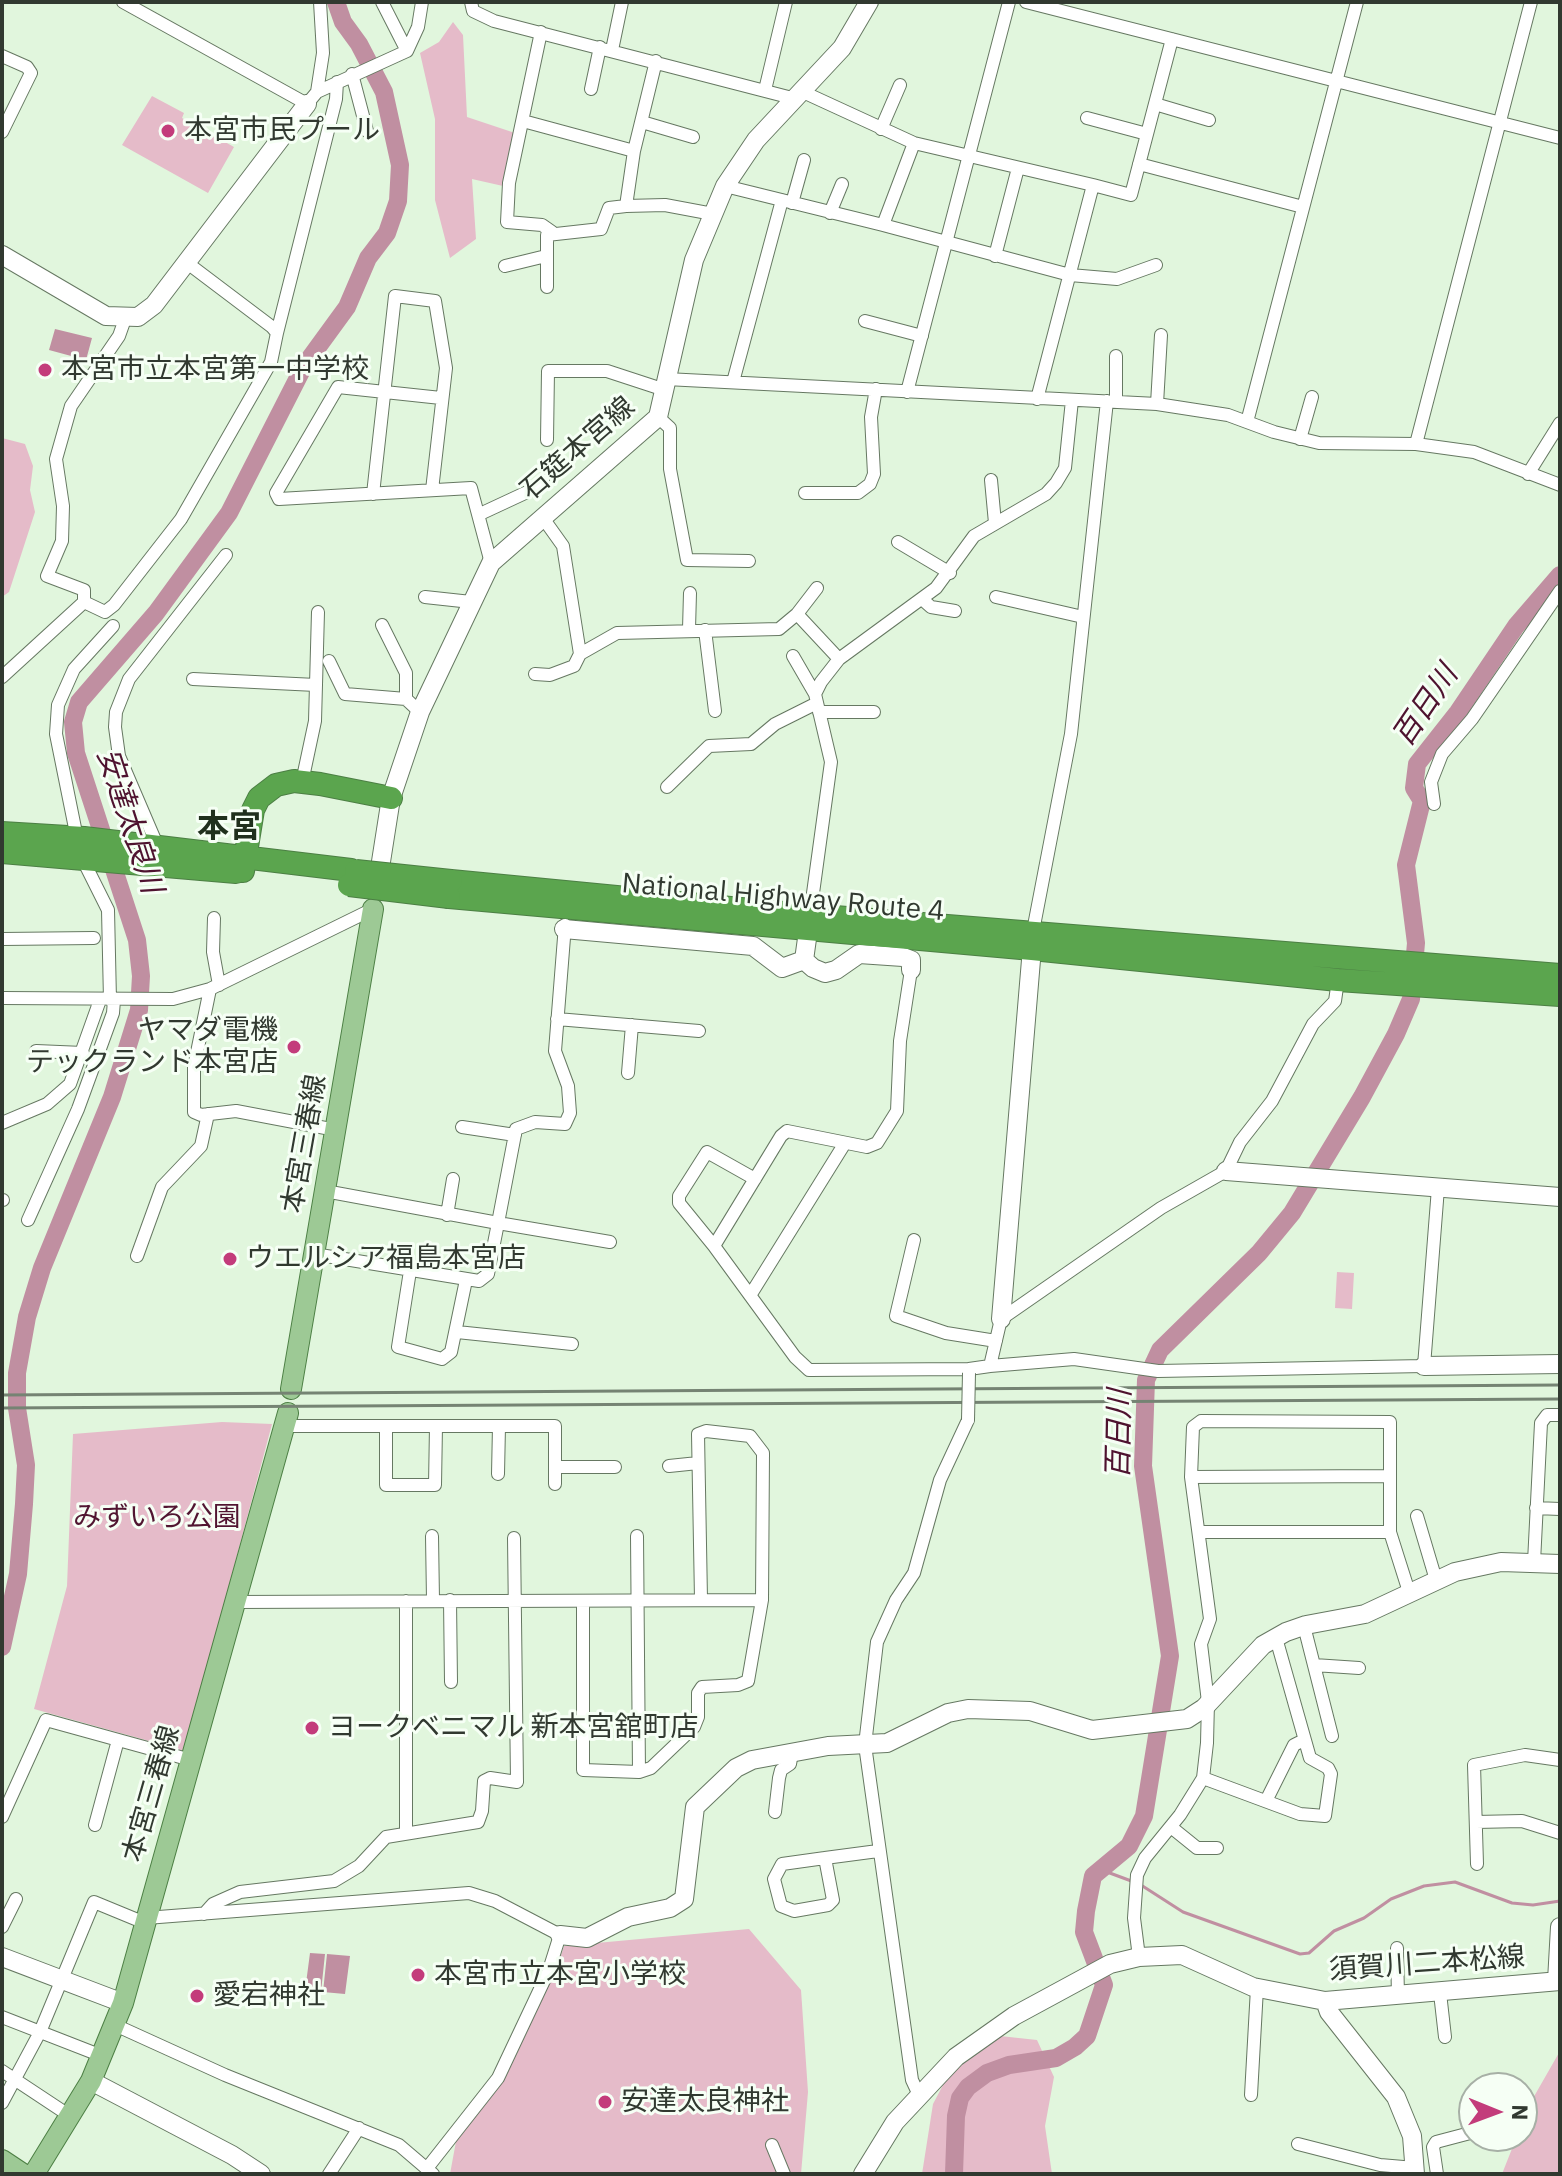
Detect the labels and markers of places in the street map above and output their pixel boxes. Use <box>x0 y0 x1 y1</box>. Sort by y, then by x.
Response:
place label: 本宮市民プール <box>184 114 380 148</box>
marker: 本宮市民プール <box>159 122 177 140</box>
place label: 本宮市立本宮第一中学校 <box>61 353 369 387</box>
marker: 本宮市立本宮第一中学校 <box>36 361 54 379</box>
place label: ヤマダ電機 テックランド本宮店 <box>26 1014 278 1080</box>
marker: ヤマダ電機 テックランド本宮店 <box>285 1038 303 1056</box>
place label: ウエルシア福島本宮店 <box>246 1242 526 1276</box>
marker: ウエルシア福島本宮店 <box>221 1250 239 1268</box>
place label: ヨークベニマル 新本宮舘町店 <box>328 1711 699 1745</box>
marker: ヨークベニマル 新本宮舘町店 <box>303 1719 321 1737</box>
place label: 本宮市立本宮小学校 <box>434 1958 686 1992</box>
marker: 本宮市立本宮小学校 <box>409 1966 427 1984</box>
place label: 愛宕神社 <box>213 1979 325 2013</box>
marker: 愛宕神社 <box>188 1987 206 2005</box>
place label: 安達太良神社 <box>621 2085 789 2119</box>
marker: 安達太良神社 <box>596 2093 614 2111</box>

